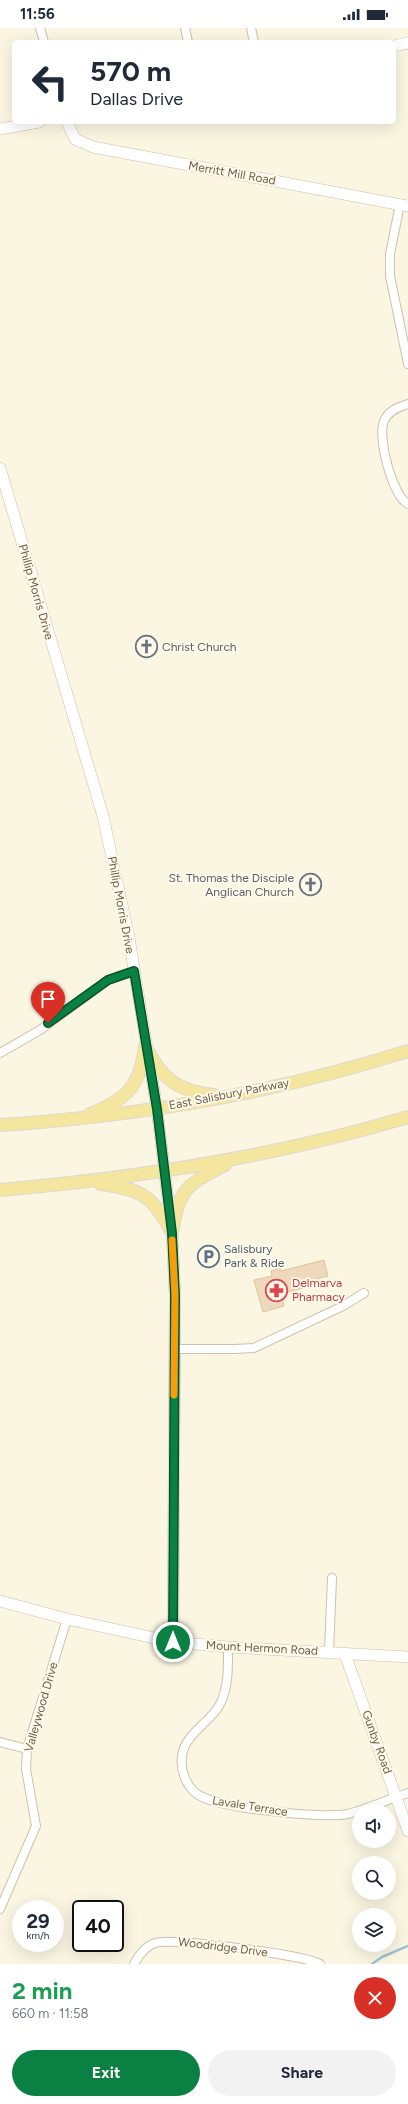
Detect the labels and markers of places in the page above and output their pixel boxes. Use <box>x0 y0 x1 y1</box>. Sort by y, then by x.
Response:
church icon: Christ Church <box>133 634 159 660</box>
place label: Christ Church <box>162 640 237 654</box>
place label: St. Thomas the Disciple Anglican Church <box>169 871 294 899</box>
church icon: St. Thomas the Disciple Anglican Church <box>297 872 323 898</box>
pin <box>31 982 65 1023</box>
place label: Salisbury Park & Ride <box>224 1242 285 1270</box>
parking icon: Salisbury Park & Ride <box>196 1243 222 1269</box>
place label: Delmarva Pharmacy <box>292 1276 345 1304</box>
pharmacy icon: Delmarva Pharmacy <box>263 1277 289 1303</box>

